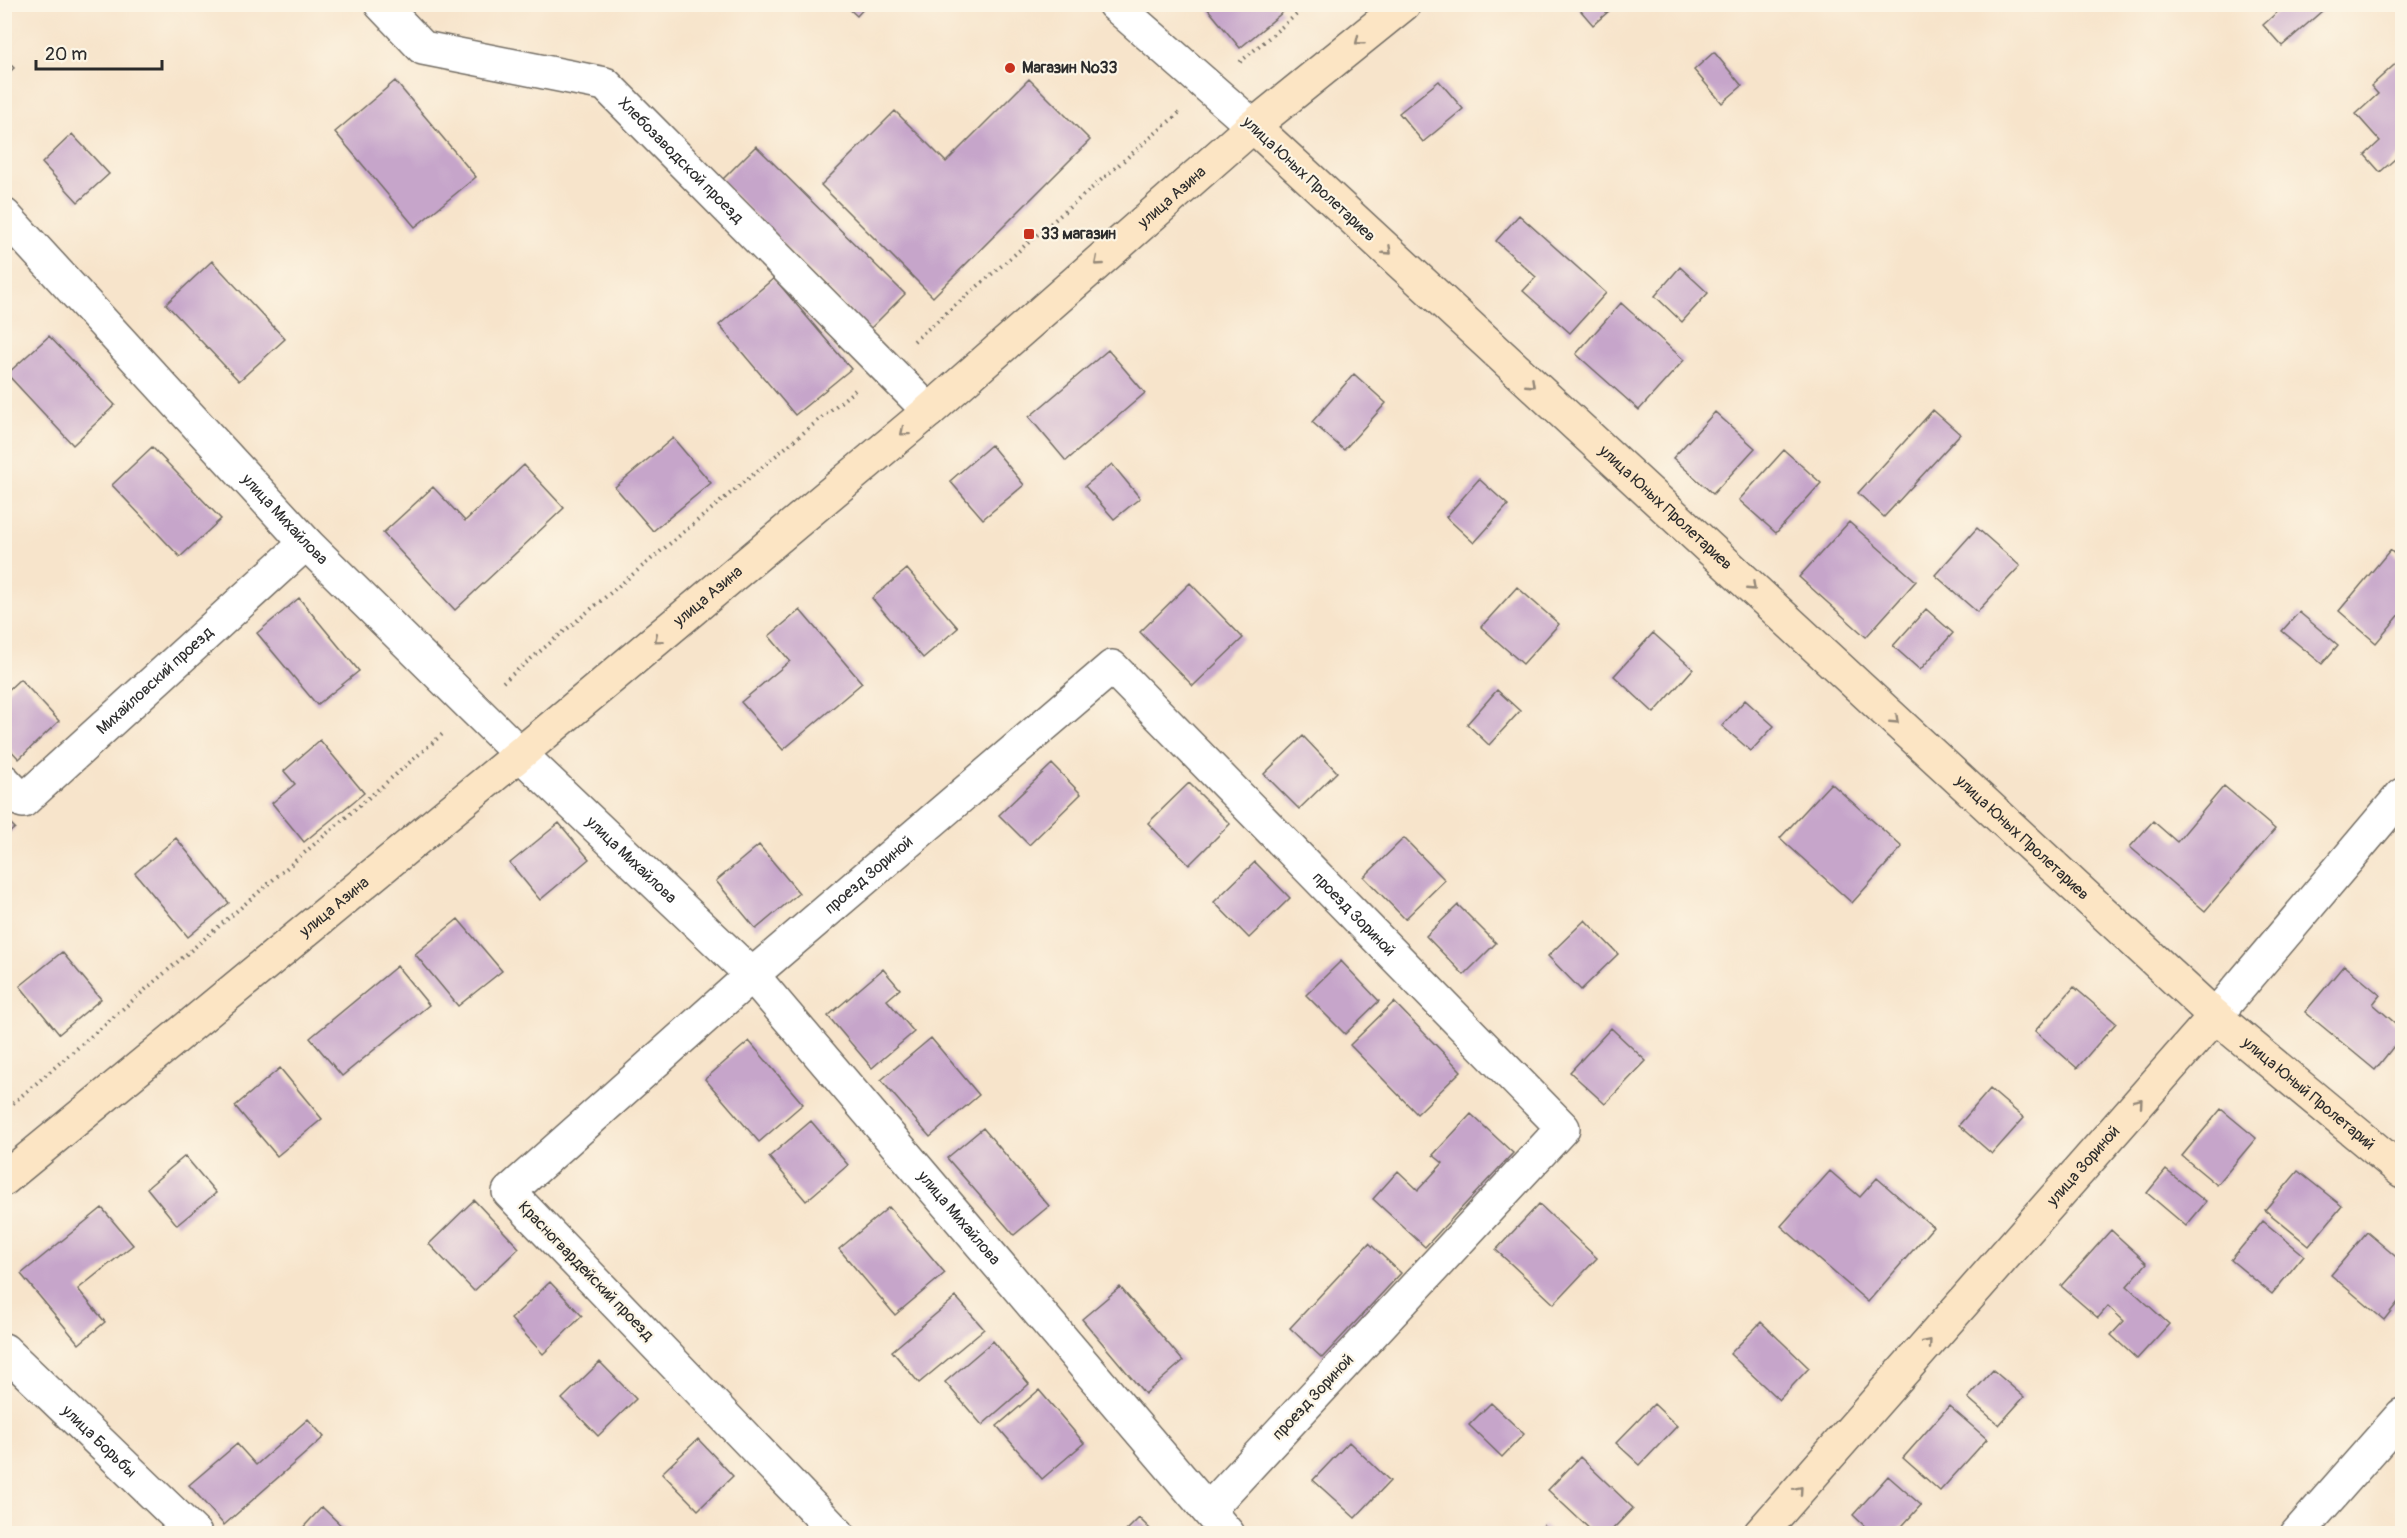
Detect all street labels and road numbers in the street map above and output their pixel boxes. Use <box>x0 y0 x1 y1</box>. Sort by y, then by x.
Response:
street label: Хлебозаводской проезд <box>614 93 748 228</box>
street label: улица Юных Пролетариев <box>1238 111 1380 246</box>
street label: улица Азина <box>1133 162 1210 233</box>
street label: улица Юных Пролетариев <box>1594 440 1737 574</box>
street label: улица Михайлова <box>237 469 332 569</box>
street label: улица Азина <box>669 562 747 632</box>
street label: Михайловский проезд <box>92 622 218 739</box>
street label: улица Юных Пролетариев <box>1951 770 2093 904</box>
street label: улица Михайлова <box>581 811 681 908</box>
street label: проезд Зориной <box>820 832 917 919</box>
street label: проезд Зориной <box>1308 868 1400 961</box>
street label: улица Азина <box>295 872 373 942</box>
street label: улица Юный Пролетарий <box>2237 1032 2379 1154</box>
street label: улица Зориной <box>2042 1121 2124 1211</box>
street label: улица Михайлова <box>913 1166 1005 1269</box>
street label: Красногвардейский проезд <box>514 1197 658 1345</box>
street label: проезд Зориной <box>1268 1350 1358 1444</box>
street label: улица Борьбы <box>57 1400 141 1482</box>

